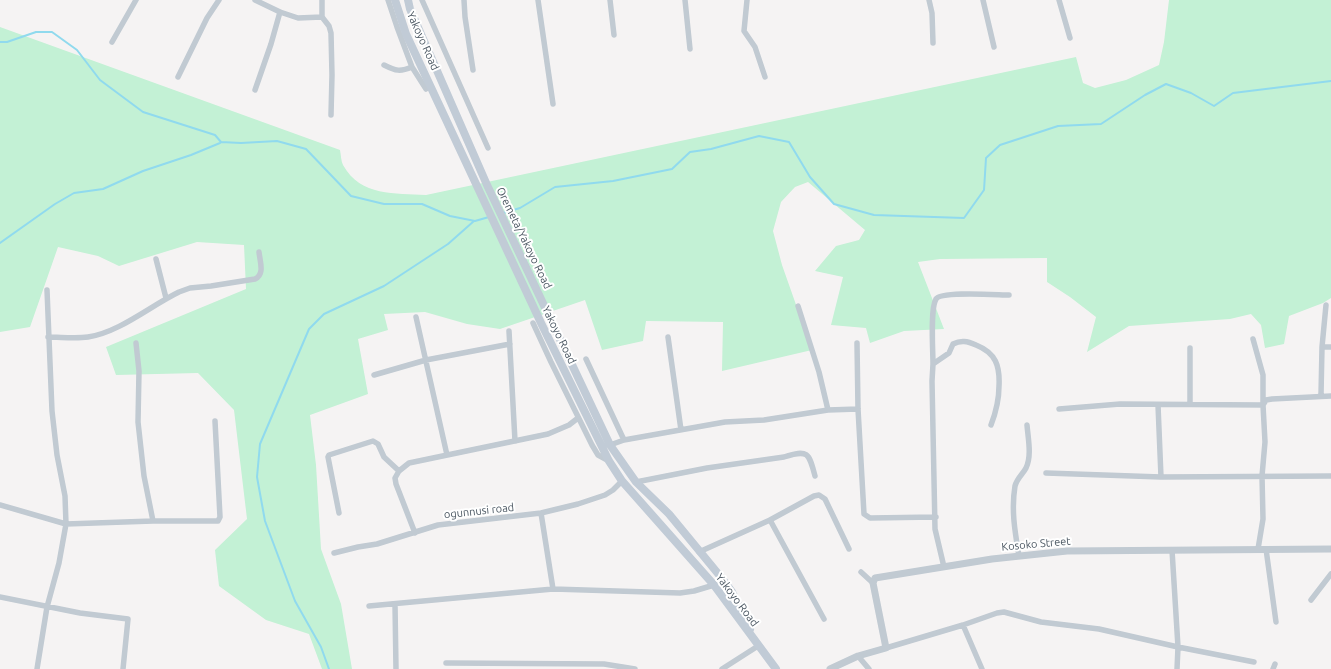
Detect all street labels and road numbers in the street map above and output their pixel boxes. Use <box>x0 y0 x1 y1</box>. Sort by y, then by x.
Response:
street label: Yakoyo Road <box>404 10 442 72</box>
street label: Oremeta/Yakoyo Road <box>494 185 554 291</box>
street label: Yakoyo Road <box>539 304 579 366</box>
street label: ogunnusi road <box>443 501 515 521</box>
street label: Kosoko Street <box>1001 534 1071 554</box>
street label: Yakoyo Road <box>713 571 761 629</box>

